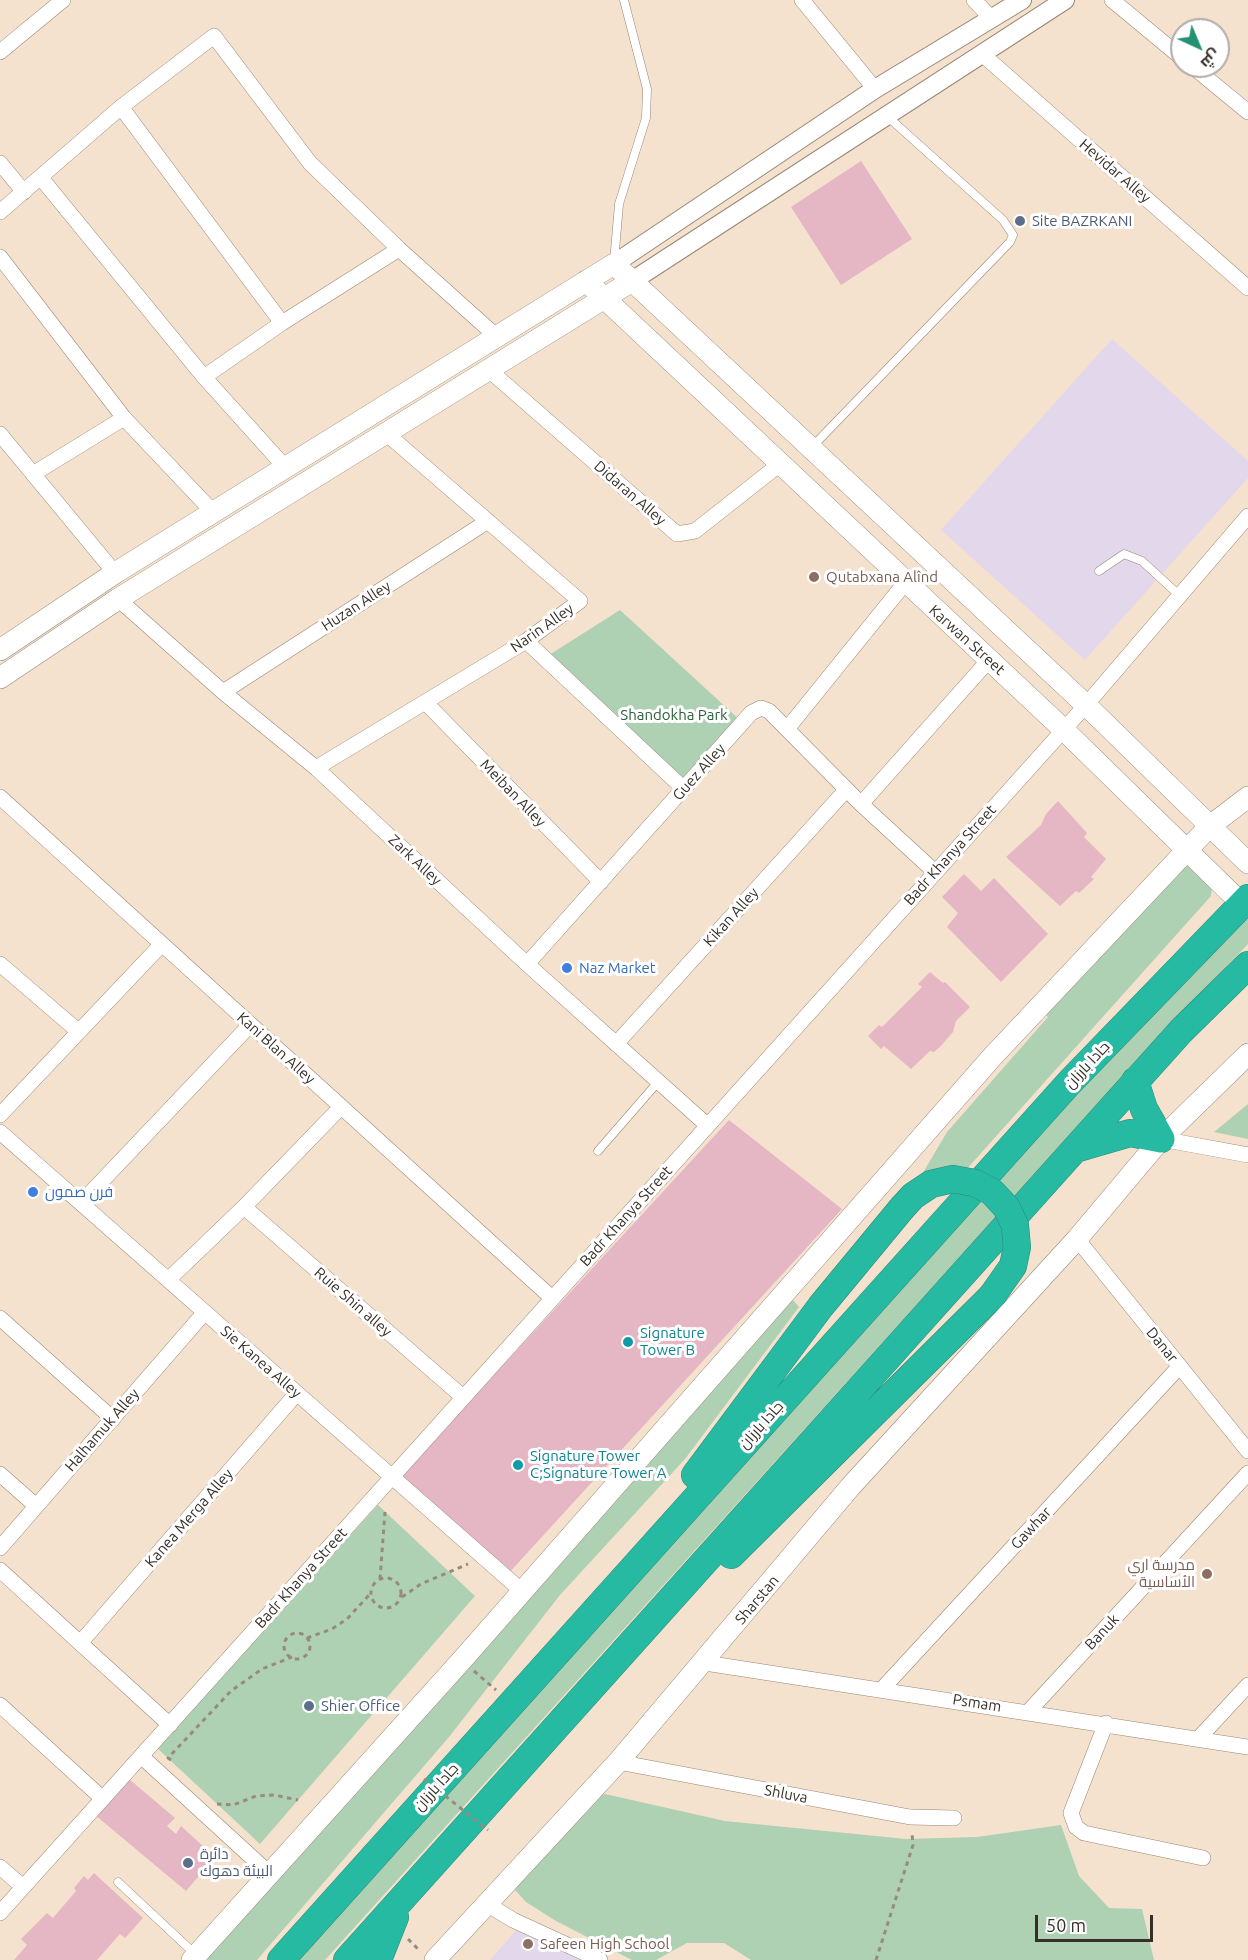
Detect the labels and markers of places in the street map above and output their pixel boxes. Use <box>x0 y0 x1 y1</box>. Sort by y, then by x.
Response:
place label: Site BAZRKANI <box>1032 212 1132 230</box>
marker: Site BAZRKANI <box>1013 214 1027 228</box>
place label: Qutabxana Alînd <box>826 568 938 586</box>
marker: Qutabxana Alînd <box>807 570 821 584</box>
place label: Naz Market <box>579 959 656 977</box>
marker: Naz Market <box>560 961 574 975</box>
place label: فرن صمون <box>45 1183 113 1201</box>
marker: فرن صمون <box>26 1185 40 1199</box>
place label: Signature Tower B <box>640 1324 705 1359</box>
marker: Signature Tower B <box>621 1335 635 1349</box>
place label: Signature Tower C;Signature Tower A <box>530 1447 666 1482</box>
marker: Signature Tower C;Signature Tower A <box>511 1458 525 1472</box>
place label: مدرسة اري الأساسية <box>1127 1556 1195 1591</box>
marker: مدرسة اري الأساسية <box>1200 1567 1214 1581</box>
place label: Shier Office <box>321 1697 400 1715</box>
marker: Shier Office <box>302 1699 316 1713</box>
place label: دائرة البيئة دهوك <box>200 1845 273 1880</box>
marker: دائرة البيئة دهوك <box>181 1856 195 1870</box>
place label: Safeen High School <box>540 1935 669 1953</box>
marker: Safeen High School <box>521 1937 535 1951</box>

